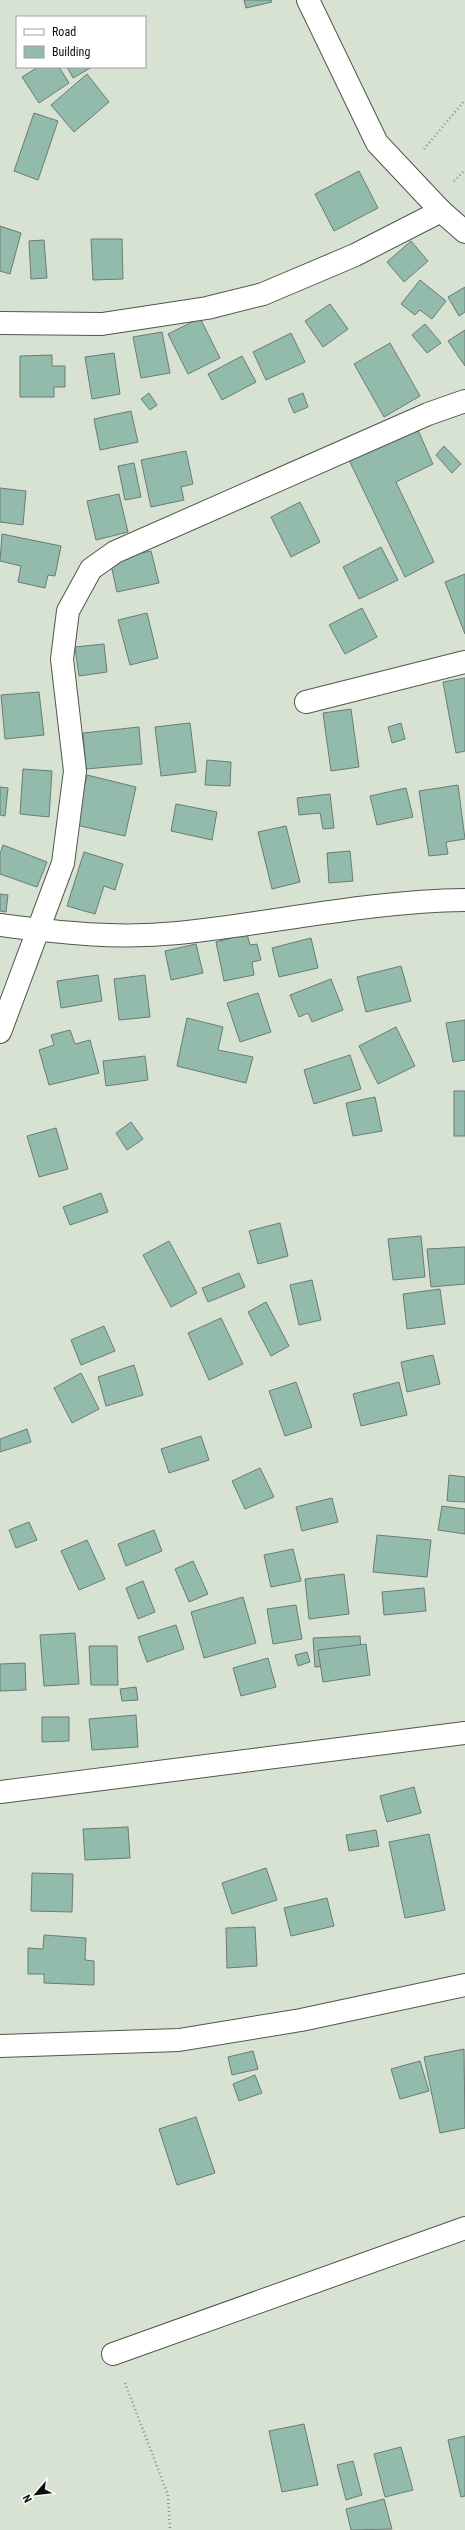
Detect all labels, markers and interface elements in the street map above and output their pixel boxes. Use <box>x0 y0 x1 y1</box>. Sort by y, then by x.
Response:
legend <box>16 16 146 68</box>
text: Road <box>52 25 76 39</box>
text: Building <box>52 45 90 59</box>
north arrow <box>16 2474 56 2514</box>
text: N <box>20 2492 35 2504</box>

